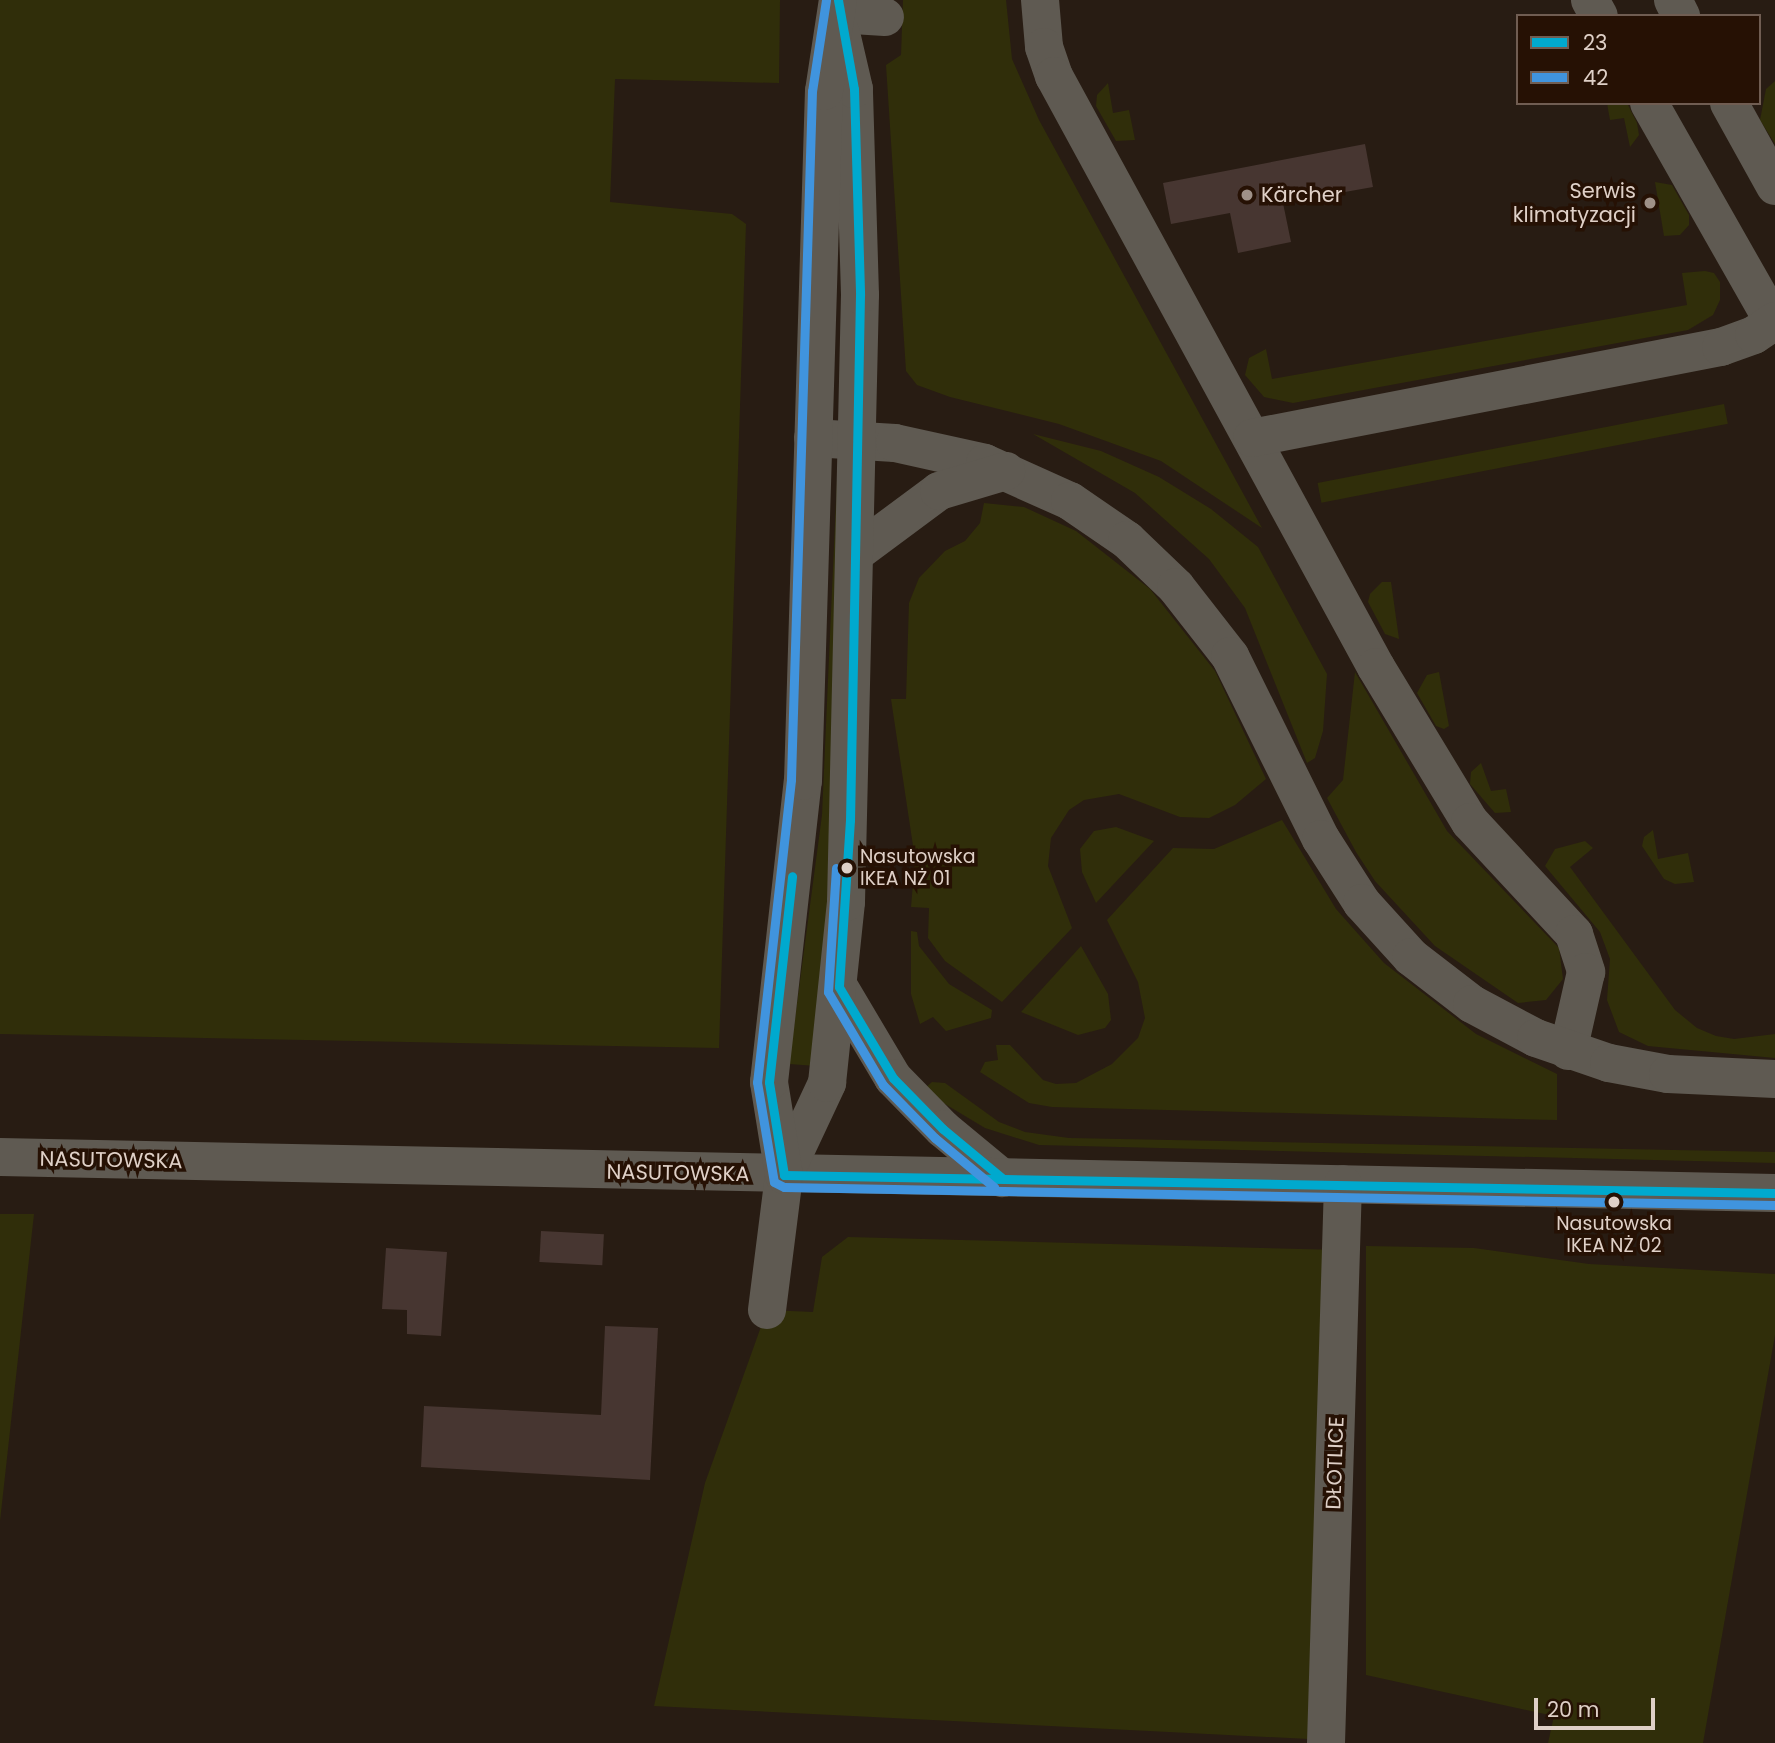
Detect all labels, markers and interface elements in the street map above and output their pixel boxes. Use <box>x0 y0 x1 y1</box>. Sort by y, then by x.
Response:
legend <box>1516 14 1761 105</box>
text: 23 <box>1583 28 1607 57</box>
text: 42 <box>1583 63 1608 92</box>
place label: Serwis klimatyzacji <box>1513 178 1636 228</box>
place label: Kärcher <box>1261 182 1343 208</box>
marker: Kärcher <box>1239 187 1255 203</box>
marker: Serwis klimatyzacji <box>1642 195 1658 211</box>
place label: Nasutowska IKEA NŻ 01 <box>860 846 975 890</box>
marker: Nasutowska IKEA NŻ 01 <box>840 861 854 875</box>
street label: NASUTOWSKA <box>39 1146 183 1174</box>
street label: NASUTOWSKA <box>606 1159 750 1187</box>
marker: Nasutowska IKEA NŻ 02 <box>1607 1195 1621 1209</box>
place label: Nasutowska IKEA NŻ 02 <box>1556 1213 1672 1257</box>
street label: DŁOTLICE <box>1321 1416 1349 1510</box>
scale bar <box>1537 1684 1658 1728</box>
text: 20 m <box>1547 1695 1600 1724</box>

